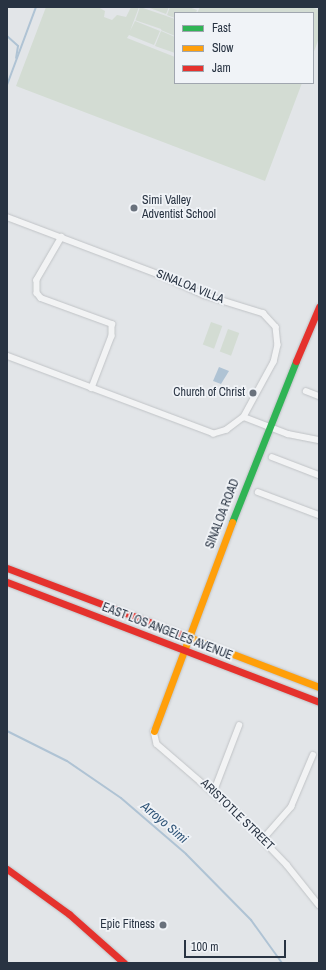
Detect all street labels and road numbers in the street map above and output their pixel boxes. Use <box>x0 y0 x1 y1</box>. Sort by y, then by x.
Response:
street label: SINALOA VILLA <box>154 267 226 307</box>
street label: SINALOA ROAD <box>203 477 243 551</box>
street label: EAST LOS ANGELES AVENUE <box>99 600 235 664</box>
street label: ARISTOTLE STREET <box>197 776 277 854</box>

